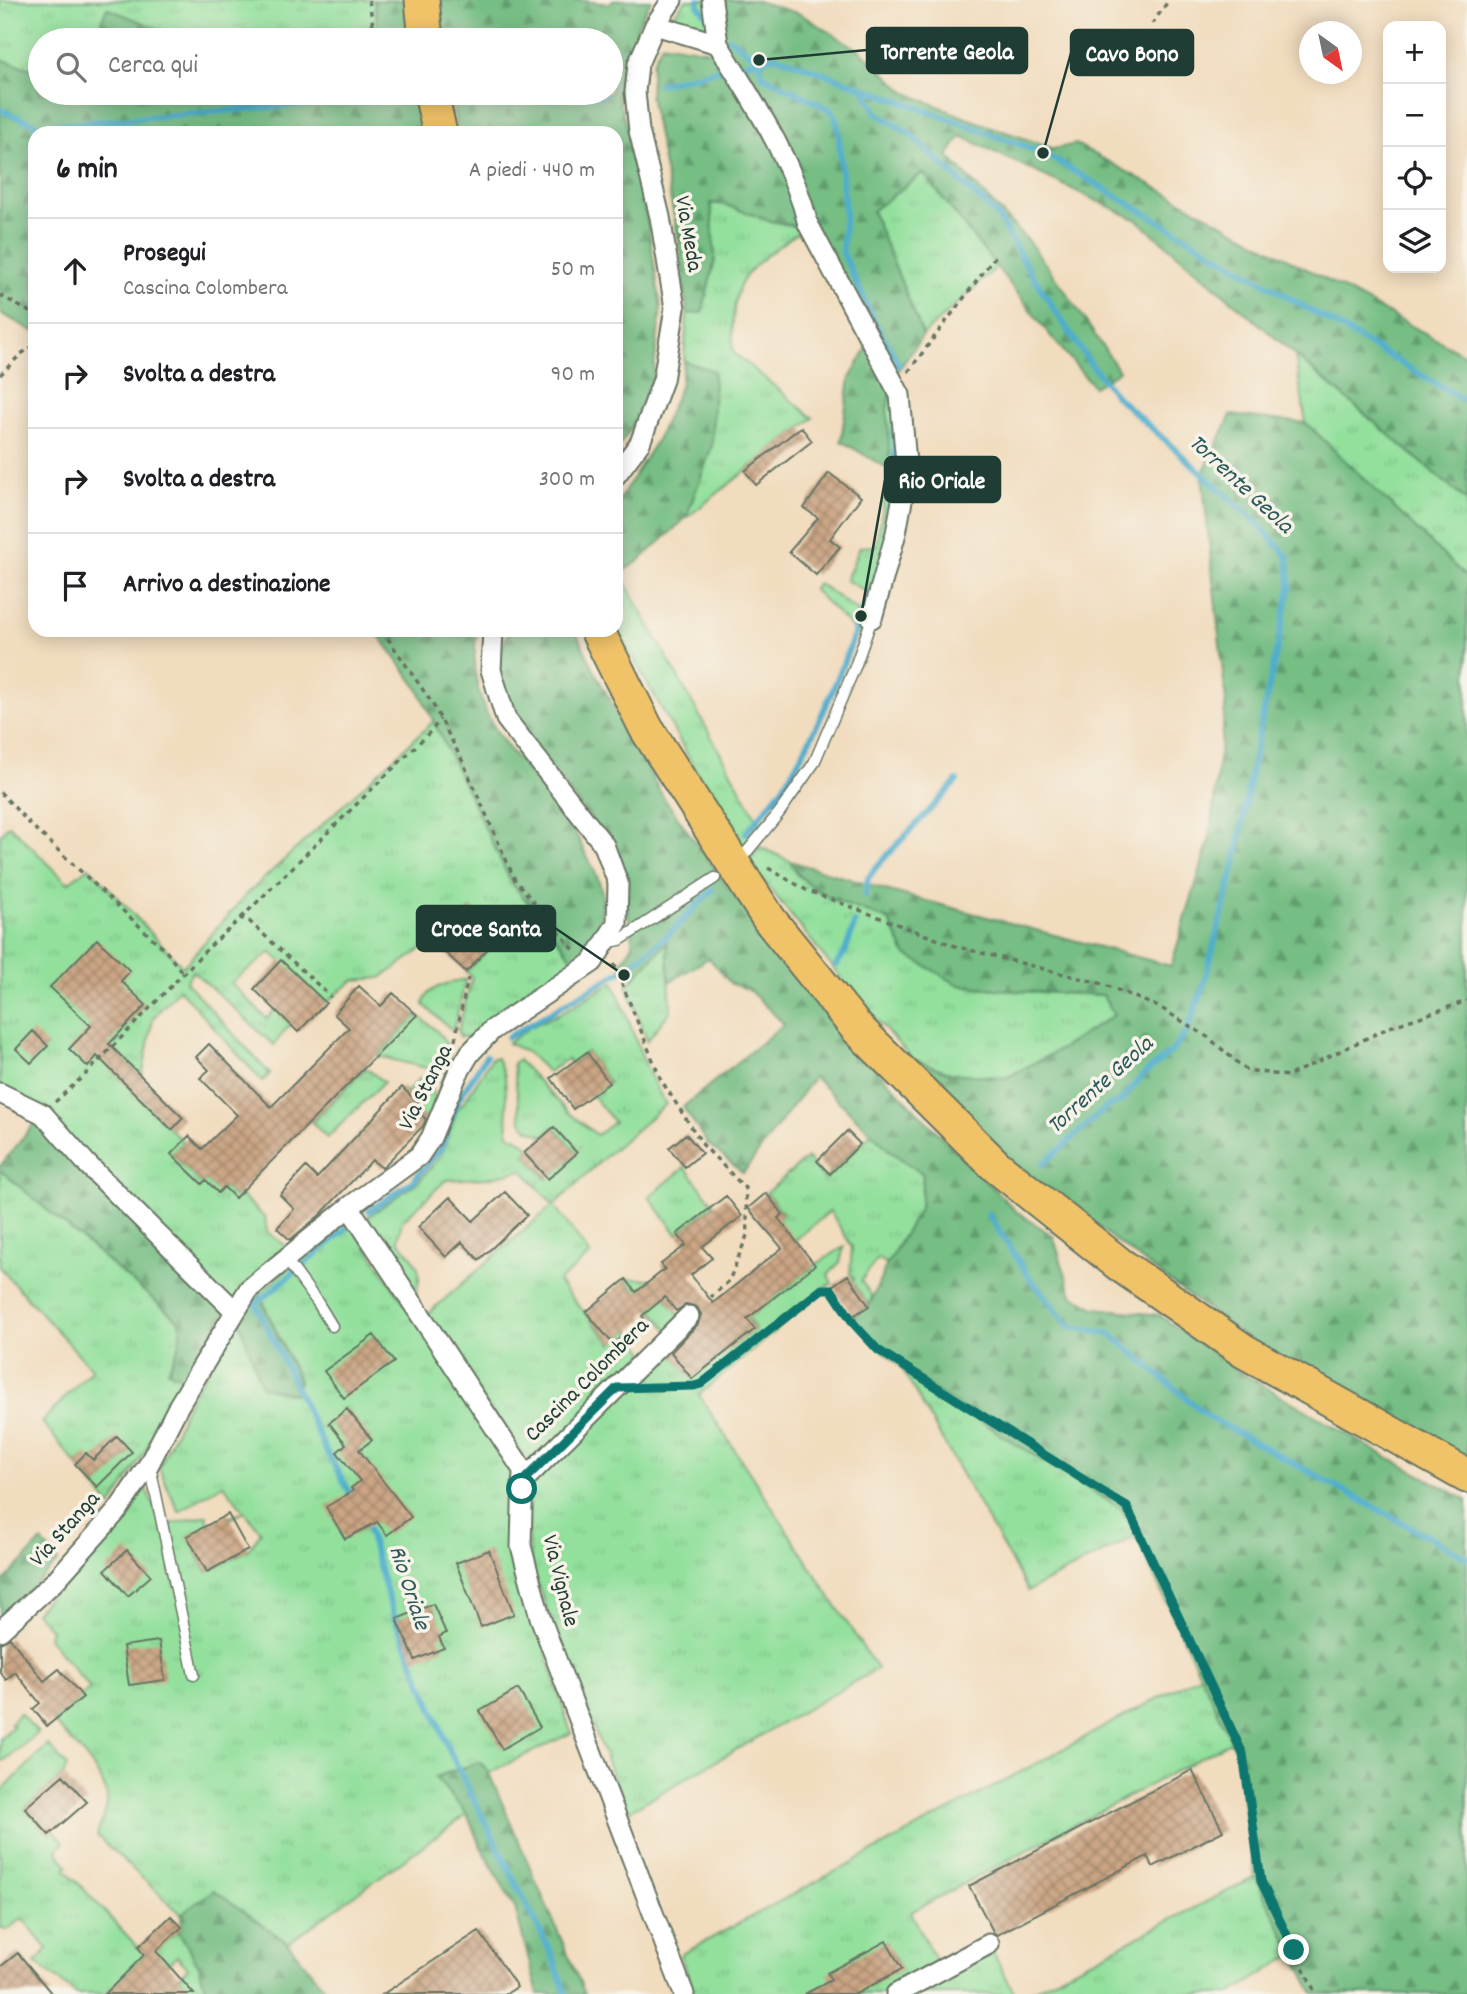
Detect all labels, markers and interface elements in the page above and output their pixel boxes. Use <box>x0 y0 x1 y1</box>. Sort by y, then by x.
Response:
north arrow <box>1299 21 1362 84</box>
map controls <box>1383 21 1446 273</box>
button: + <box>1383 21 1446 84</box>
search box <box>28 28 623 105</box>
callout: Torrente Geola <box>867 28 1027 73</box>
callout: Cavo Bono <box>1071 30 1193 75</box>
text: Torrente Geola <box>881 37 1014 71</box>
text: Cavo Bono <box>1085 39 1179 73</box>
icon: search <box>52 48 90 86</box>
text: Cerca qui <box>108 48 198 85</box>
button: − <box>1383 84 1446 147</box>
button: locate <box>1383 147 1446 210</box>
text: 6 min <box>56 150 118 193</box>
text: A piedi · 440 m <box>469 155 595 188</box>
street label: Via Meda <box>664 193 710 276</box>
button: layers <box>1383 210 1446 273</box>
text: Prosegui <box>123 236 206 273</box>
icon: ahead <box>56 252 94 290</box>
text: 50 m <box>551 254 595 287</box>
text: Cascina Colombera <box>123 273 287 306</box>
icon: right <box>56 357 94 395</box>
text: Svolta a destra <box>123 357 275 394</box>
text: 90 m <box>551 359 595 392</box>
water label: Torrente Geola <box>1180 427 1301 544</box>
callout: Rio Oriale <box>885 457 1000 502</box>
icon: right <box>56 462 94 500</box>
text: Svolta a destra <box>123 462 275 499</box>
text: 300 m <box>539 464 595 497</box>
text: Rio Oriale <box>899 466 986 500</box>
icon: arrive <box>56 567 94 605</box>
text: Arrivo a destinazione <box>123 567 331 604</box>
callout: Croce Santa <box>417 906 555 951</box>
text: Croce Santa <box>431 914 542 948</box>
water label: Torrente Geola <box>1040 1028 1163 1143</box>
street label: Via Stanga <box>391 1038 463 1137</box>
street label: Cascina Colombera <box>518 1310 659 1451</box>
route start <box>506 1473 537 1504</box>
street label: Via Stanga <box>23 1484 110 1575</box>
street label: Via Vignale <box>532 1532 586 1630</box>
water label: Rio Oriale <box>378 1541 438 1636</box>
route end <box>1278 1934 1309 1965</box>

